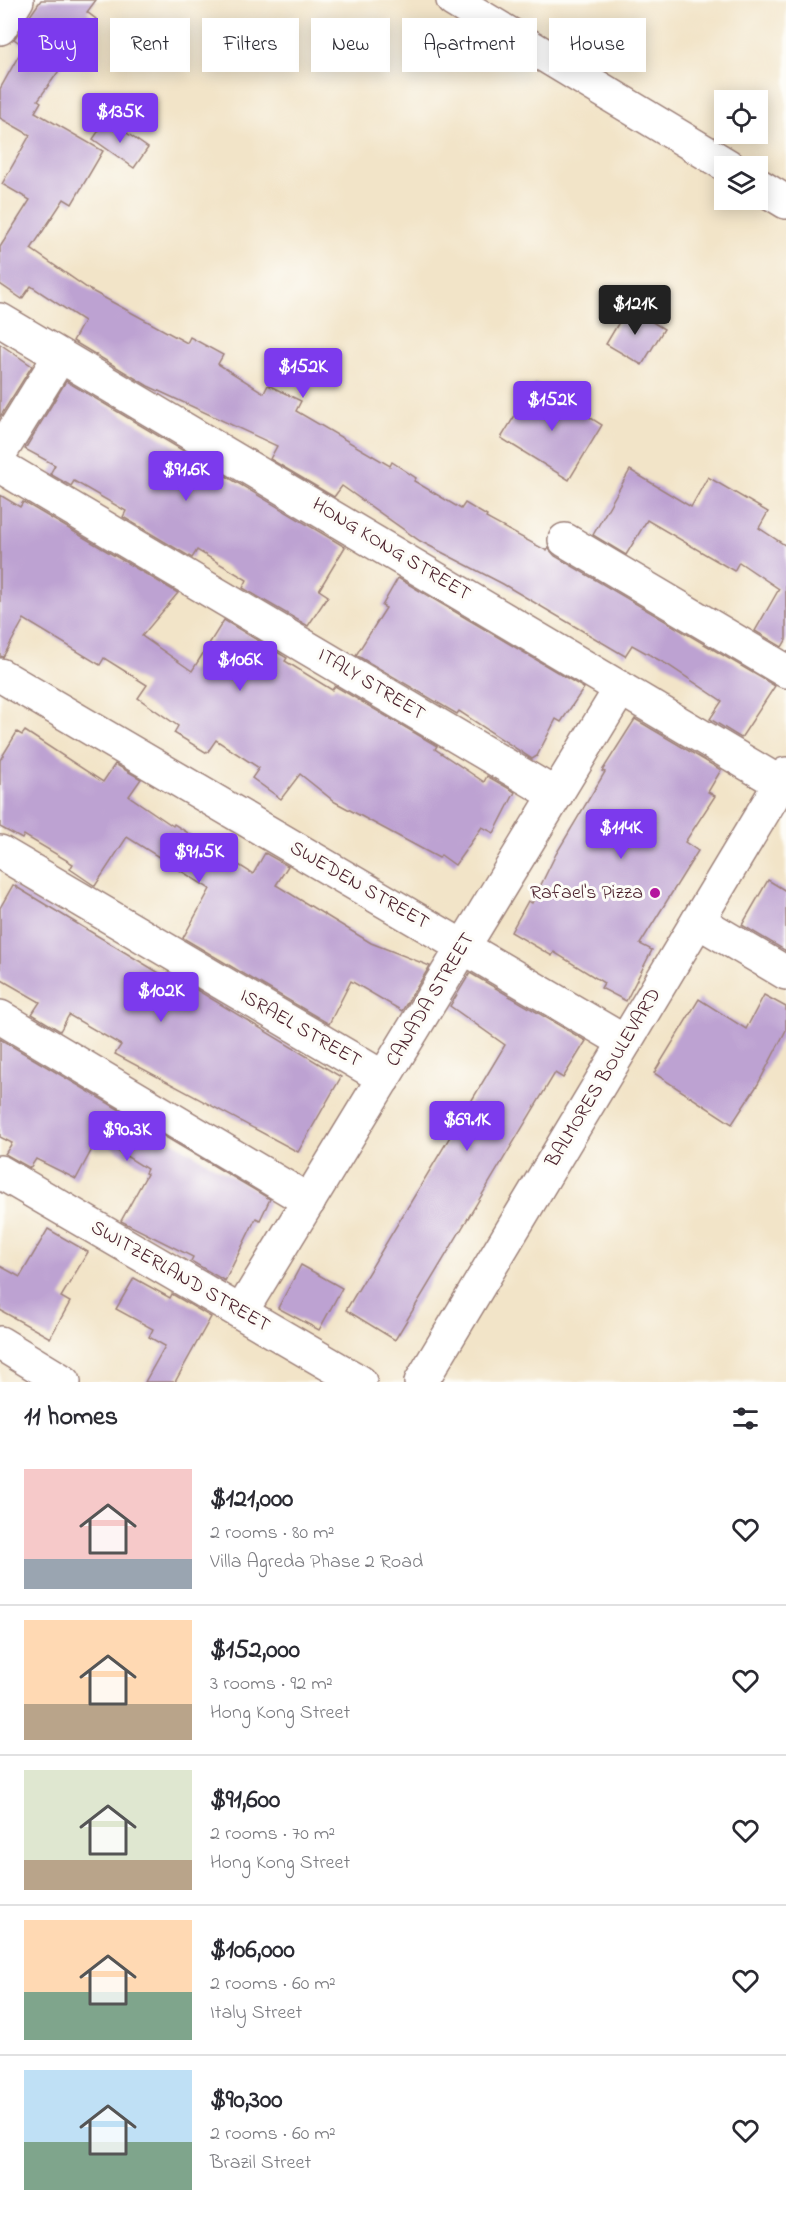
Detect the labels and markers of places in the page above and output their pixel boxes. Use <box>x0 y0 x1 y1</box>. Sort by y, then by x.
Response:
pin: $135K <box>78 93 162 144</box>
pin: $121K <box>593 285 677 336</box>
pin: $152K <box>261 348 345 399</box>
pin: $152K <box>510 381 594 432</box>
pin: $91.6K <box>137 451 235 502</box>
pin: $106K <box>198 641 282 692</box>
pin: $114K <box>579 809 663 860</box>
pin: $91.5K <box>150 833 248 884</box>
place label: Rafael's Pizza <box>530 879 643 908</box>
marker: Rafael's Pizza <box>648 886 662 900</box>
pin: $102K <box>119 972 203 1023</box>
pin: $69.1K <box>418 1101 516 1152</box>
pin: $90.3K <box>78 1111 176 1162</box>

